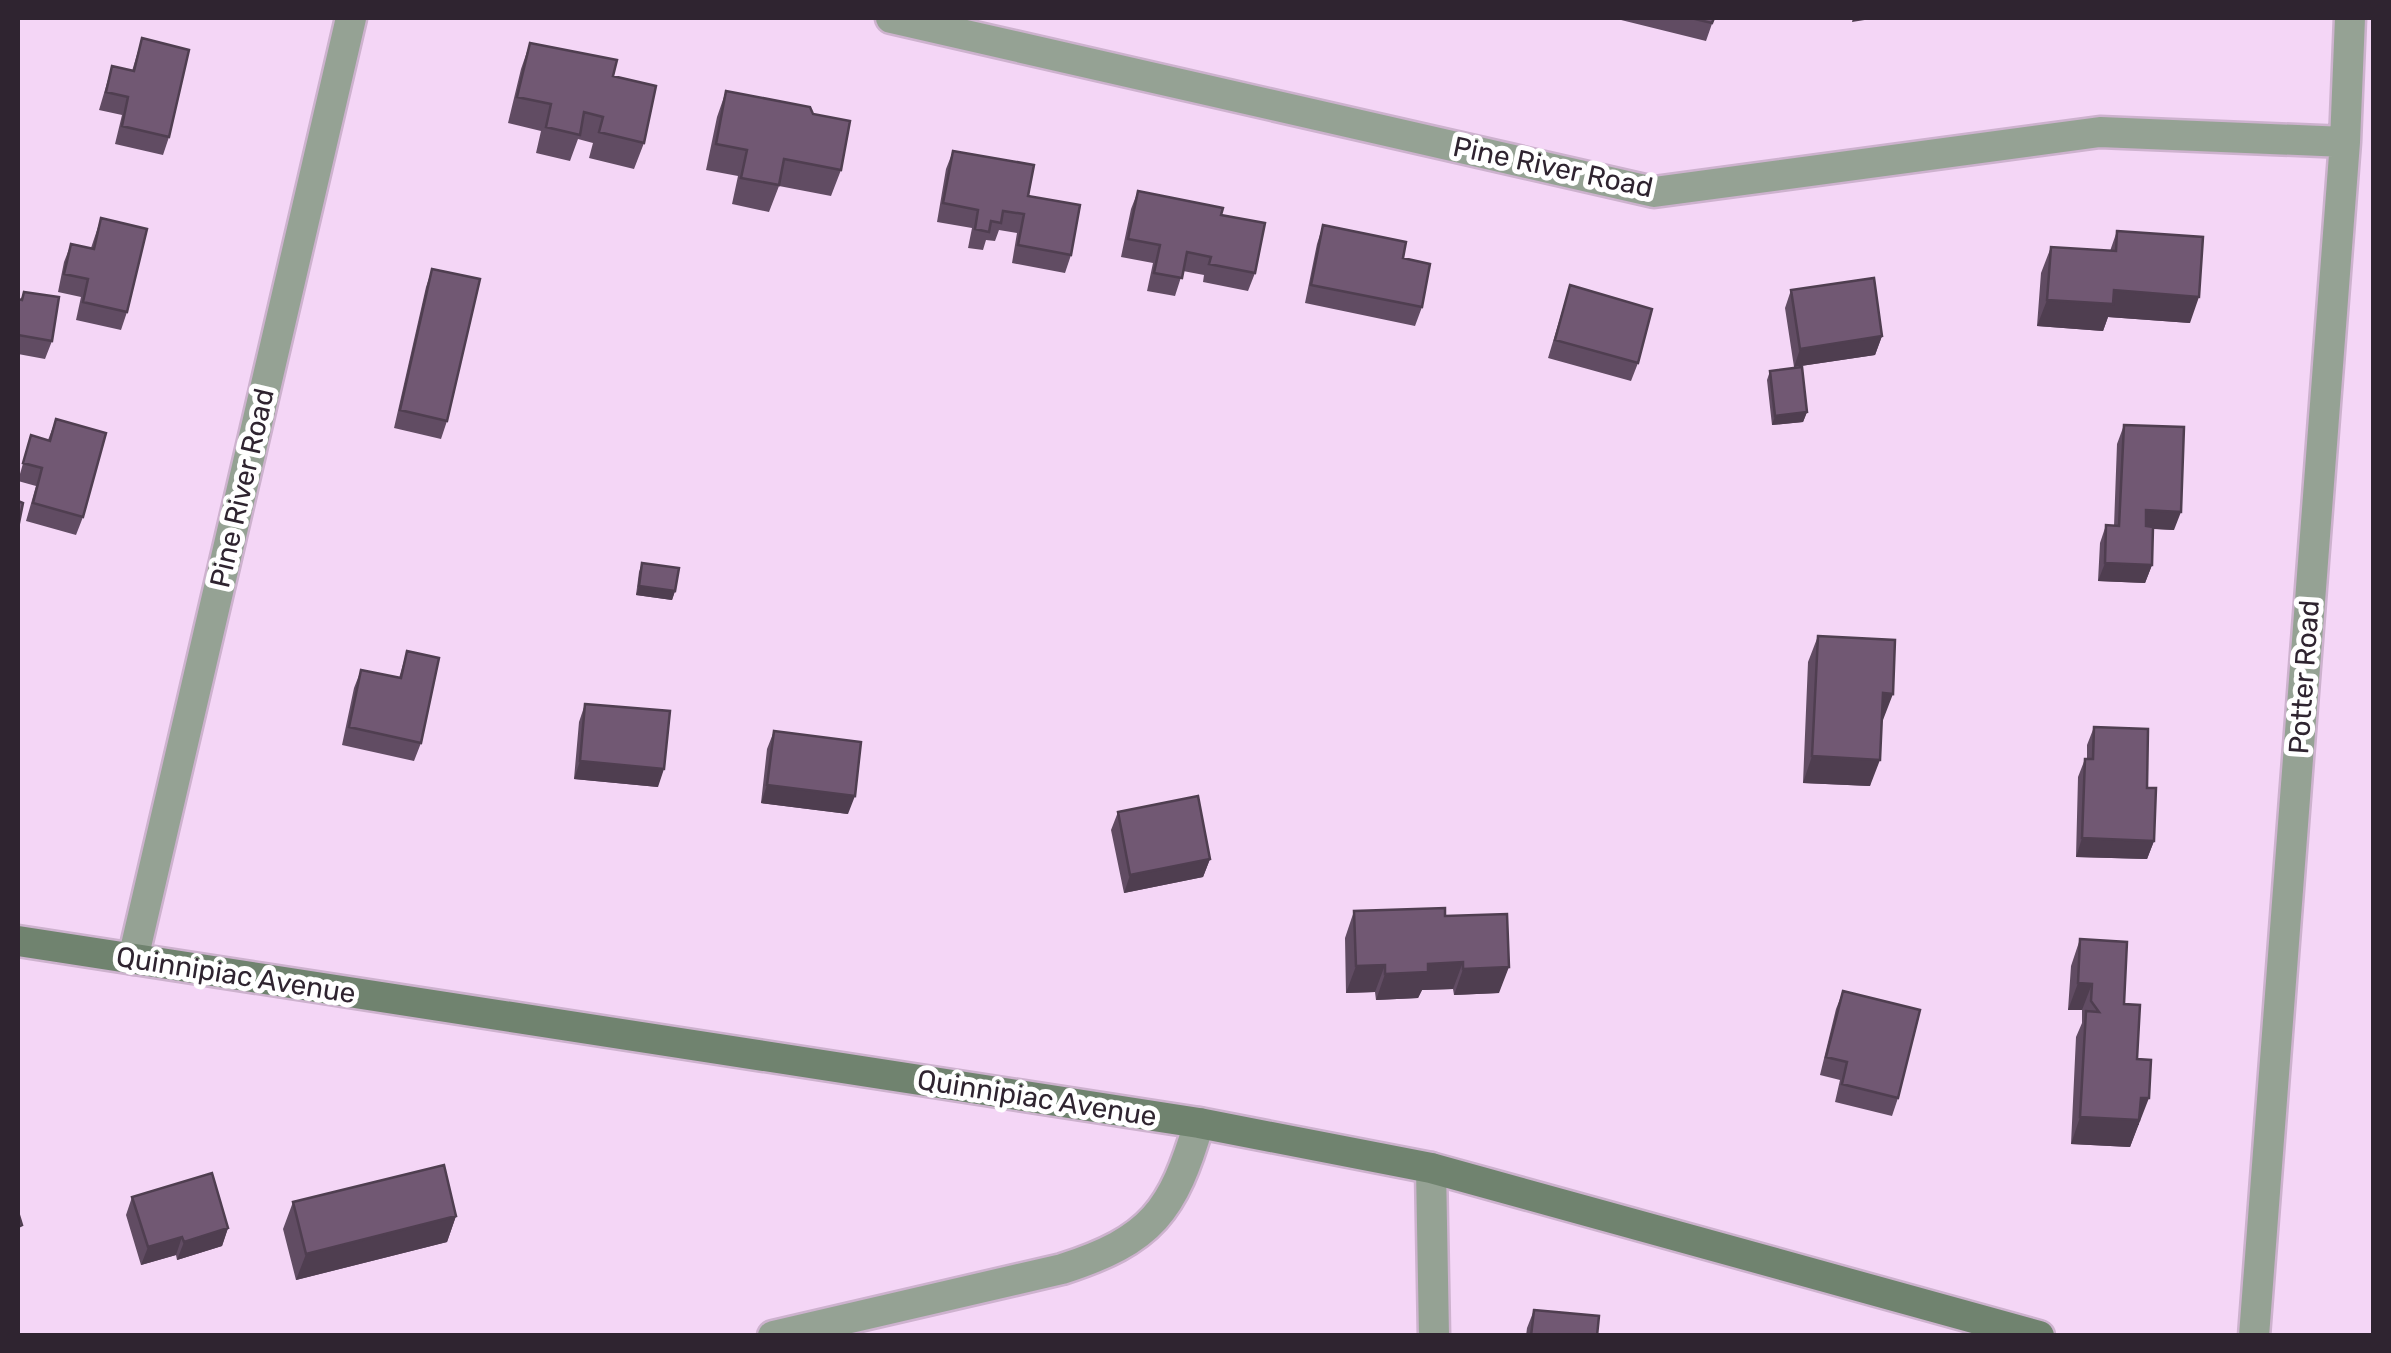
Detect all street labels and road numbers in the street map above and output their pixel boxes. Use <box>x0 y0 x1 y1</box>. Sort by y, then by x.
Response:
street label: Pine River Road <box>1450 130 1656 204</box>
street label: Pine River Road <box>203 385 281 591</box>
street label: Potter Road <box>2282 599 2326 755</box>
street label: Quinnipiac Avenue <box>114 940 358 1010</box>
street label: Quinnipiac Avenue <box>915 1063 1159 1133</box>

